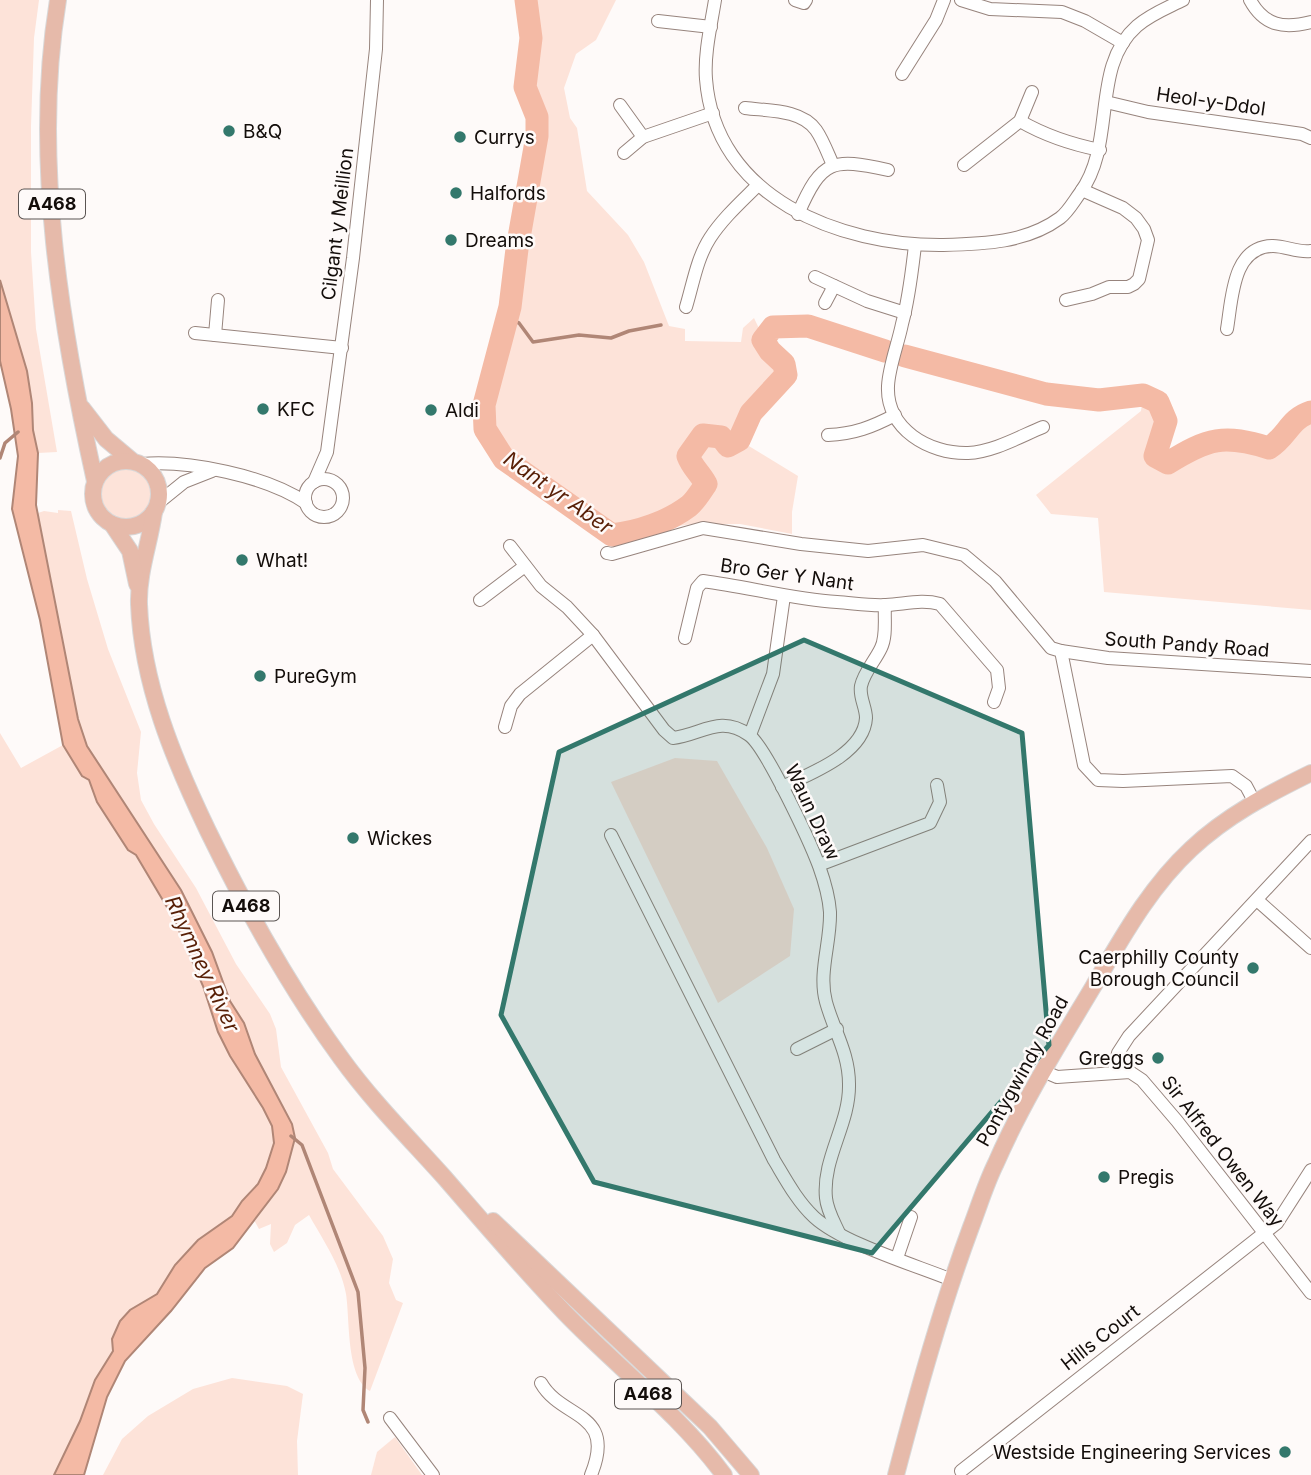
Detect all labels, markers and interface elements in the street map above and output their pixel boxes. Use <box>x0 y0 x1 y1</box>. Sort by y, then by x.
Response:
street label: Heol-y-Ddol <box>1155 82 1267 121</box>
place label: B&Q <box>243 120 282 143</box>
marker: B&Q <box>221 123 237 139</box>
place label: Currys <box>474 126 535 149</box>
marker: Currys <box>452 129 468 145</box>
street label: Cilgant y Meillion <box>317 146 358 302</box>
place label: Halfords <box>470 182 546 205</box>
marker: Halfords <box>448 185 464 201</box>
road number: A468 <box>19 190 85 218</box>
place label: Dreams <box>465 229 534 252</box>
marker: Dreams <box>443 232 459 248</box>
place label: KFC <box>277 398 315 421</box>
place label: Aldi <box>445 399 479 422</box>
marker: KFC <box>255 401 271 417</box>
marker: Aldi <box>423 402 439 418</box>
water label: Nant yr Aber <box>499 446 618 540</box>
place label: What! <box>256 549 308 572</box>
marker: What! <box>234 552 250 568</box>
street label: Bro Ger Y Nant <box>719 554 855 595</box>
street label: South Pandy Road <box>1104 627 1270 662</box>
place label: PureGym <box>274 665 357 688</box>
marker: PureGym <box>252 668 268 684</box>
street label: Waun Draw <box>780 761 845 864</box>
place label: Wickes <box>367 827 432 850</box>
marker: Wickes <box>345 830 361 846</box>
road number: A468 <box>213 891 279 920</box>
water label: Rhymney River <box>160 892 245 1037</box>
place label: Caerphilly County Borough Council <box>1078 946 1239 991</box>
marker: Caerphilly County Borough Council <box>1245 960 1261 976</box>
street label: Pontygwindy Road <box>972 992 1073 1150</box>
place label: Greggs <box>1079 1047 1144 1070</box>
marker: Greggs <box>1150 1050 1166 1066</box>
street label: Sir Alfred Owen Way <box>1157 1071 1289 1232</box>
place label: Pregis <box>1118 1166 1174 1189</box>
marker: Pregis <box>1096 1169 1112 1185</box>
street label: Hills Court <box>1056 1300 1144 1375</box>
road number: A468 <box>615 1380 681 1408</box>
place label: Westside Engineering Services <box>993 1441 1271 1464</box>
marker: Westside Engineering Services <box>1277 1444 1293 1460</box>

